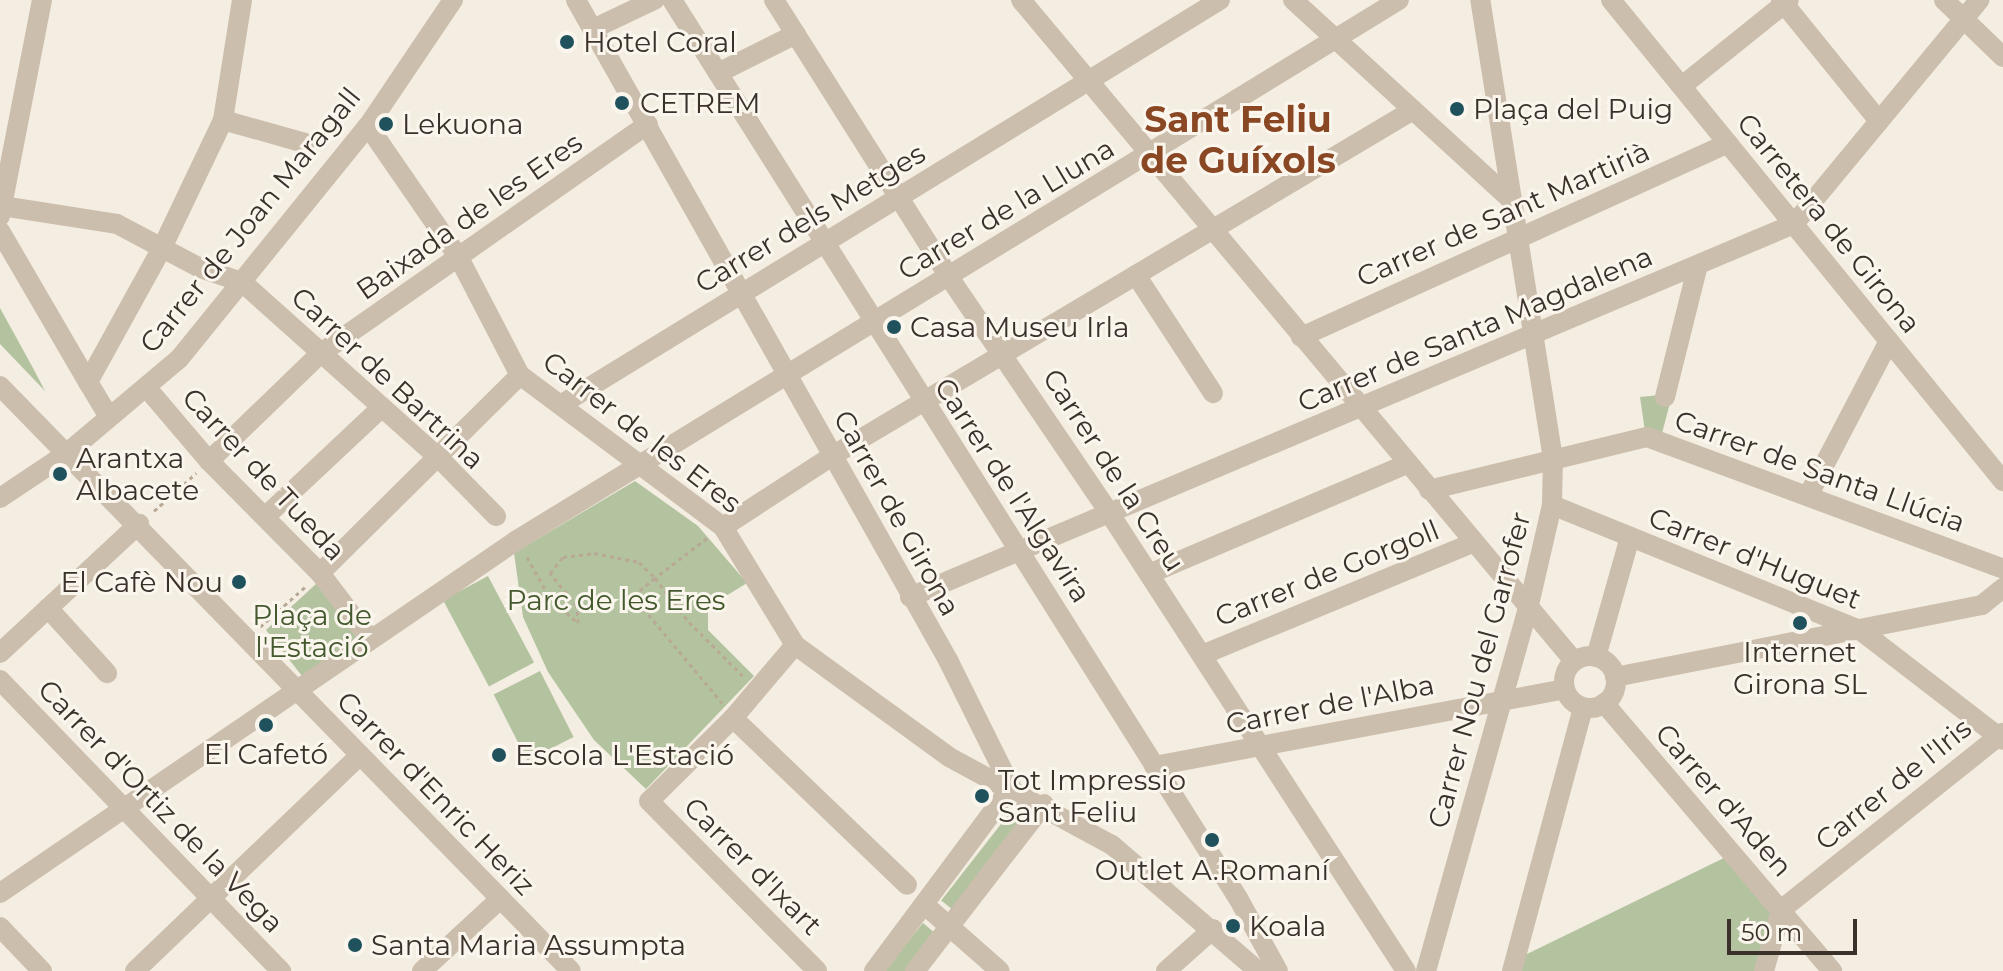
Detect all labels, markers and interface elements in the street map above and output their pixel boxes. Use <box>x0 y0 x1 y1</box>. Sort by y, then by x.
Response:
place label: Hotel Coral <box>583 25 737 59</box>
marker: Hotel Coral <box>558 33 576 51</box>
street label: Carrer de Joan Maragall <box>133 81 367 359</box>
place label: CETREM <box>640 86 760 120</box>
marker: CETREM <box>611 92 633 114</box>
place label: Plaça del Puig <box>1473 92 1673 126</box>
district label: Sant Feliu de Guíxols <box>1140 97 1336 182</box>
marker: Plaça del Puig <box>1448 100 1466 118</box>
street label: Carretera de Girona <box>1730 106 1928 340</box>
place label: Lekuona <box>402 107 523 141</box>
marker: Lekuona <box>377 115 395 133</box>
street label: Baixada de les Eres <box>350 125 588 307</box>
street label: Carrer de la Lluna <box>892 131 1120 287</box>
street label: Carrer de Sant Martirià <box>1351 134 1655 294</box>
street label: Carrer dels Metges <box>689 136 931 300</box>
street label: Carrer de Santa Magdalena <box>1293 239 1657 419</box>
street label: Carrer de Bartrina <box>285 280 491 476</box>
place label: Casa Museu Irla <box>910 310 1129 344</box>
marker: Casa Museu Irla <box>885 318 903 336</box>
street label: Carrer de les Eres <box>536 344 748 520</box>
street label: Carrer de la Creu <box>1036 362 1192 578</box>
street label: Carrer de l'Algavira <box>928 371 1098 609</box>
street label: Carrer de Tueda <box>175 381 353 567</box>
street label: Carrer de Santa Llúcia <box>1670 403 1970 539</box>
street label: Carrer de Girona <box>827 404 967 622</box>
place label: Arantxa Albacete <box>76 441 199 507</box>
marker: Arantxa Albacete <box>51 465 69 483</box>
street label: Carrer d'Huguet <box>1644 500 1866 616</box>
street label: Carrer Nou del Garrofer <box>1421 508 1537 832</box>
street label: Carrer de Gorgoll <box>1210 513 1444 633</box>
place label: El Cafè Nou <box>61 565 223 599</box>
marker: El Cafè Nou <box>230 573 248 591</box>
park label: Parc de les Eres <box>506 583 726 617</box>
park label: Plaça de l'Estació <box>252 598 372 664</box>
marker: Internet Girona SL <box>1791 614 1809 632</box>
place label: Internet Girona SL <box>1733 635 1867 701</box>
street label: Carrer de l'Alba <box>1223 667 1437 741</box>
street label: Carrer d'Ortiz de la Vega <box>31 673 291 939</box>
street label: Carrer d'Enric Heriz <box>330 684 542 902</box>
street label: Carrer de l'Iris <box>1808 711 1978 857</box>
marker: El Cafetó <box>257 716 275 734</box>
street label: Carrer d'Aden <box>1648 717 1800 883</box>
place label: El Cafetó <box>204 737 328 771</box>
place label: Escola L'Estació <box>515 738 734 772</box>
marker: Escola L'Estació <box>490 746 508 764</box>
place label: Tot Impressio Sant Feliu <box>998 763 1186 829</box>
marker: Tot Impressio Sant Feliu <box>973 787 991 805</box>
street label: Carrer d'Ixart <box>677 790 829 942</box>
marker: Outlet A.Romaní <box>1203 831 1221 849</box>
place label: Outlet A.Romaní <box>1095 853 1329 887</box>
scale bar <box>1731 903 1861 953</box>
place label: Koala <box>1249 909 1326 943</box>
marker: Koala <box>1224 917 1242 935</box>
text: 50 m <box>1741 918 1802 947</box>
place label: Santa Maria Assumpta <box>371 928 686 962</box>
marker: Santa Maria Assumpta <box>346 936 364 954</box>

